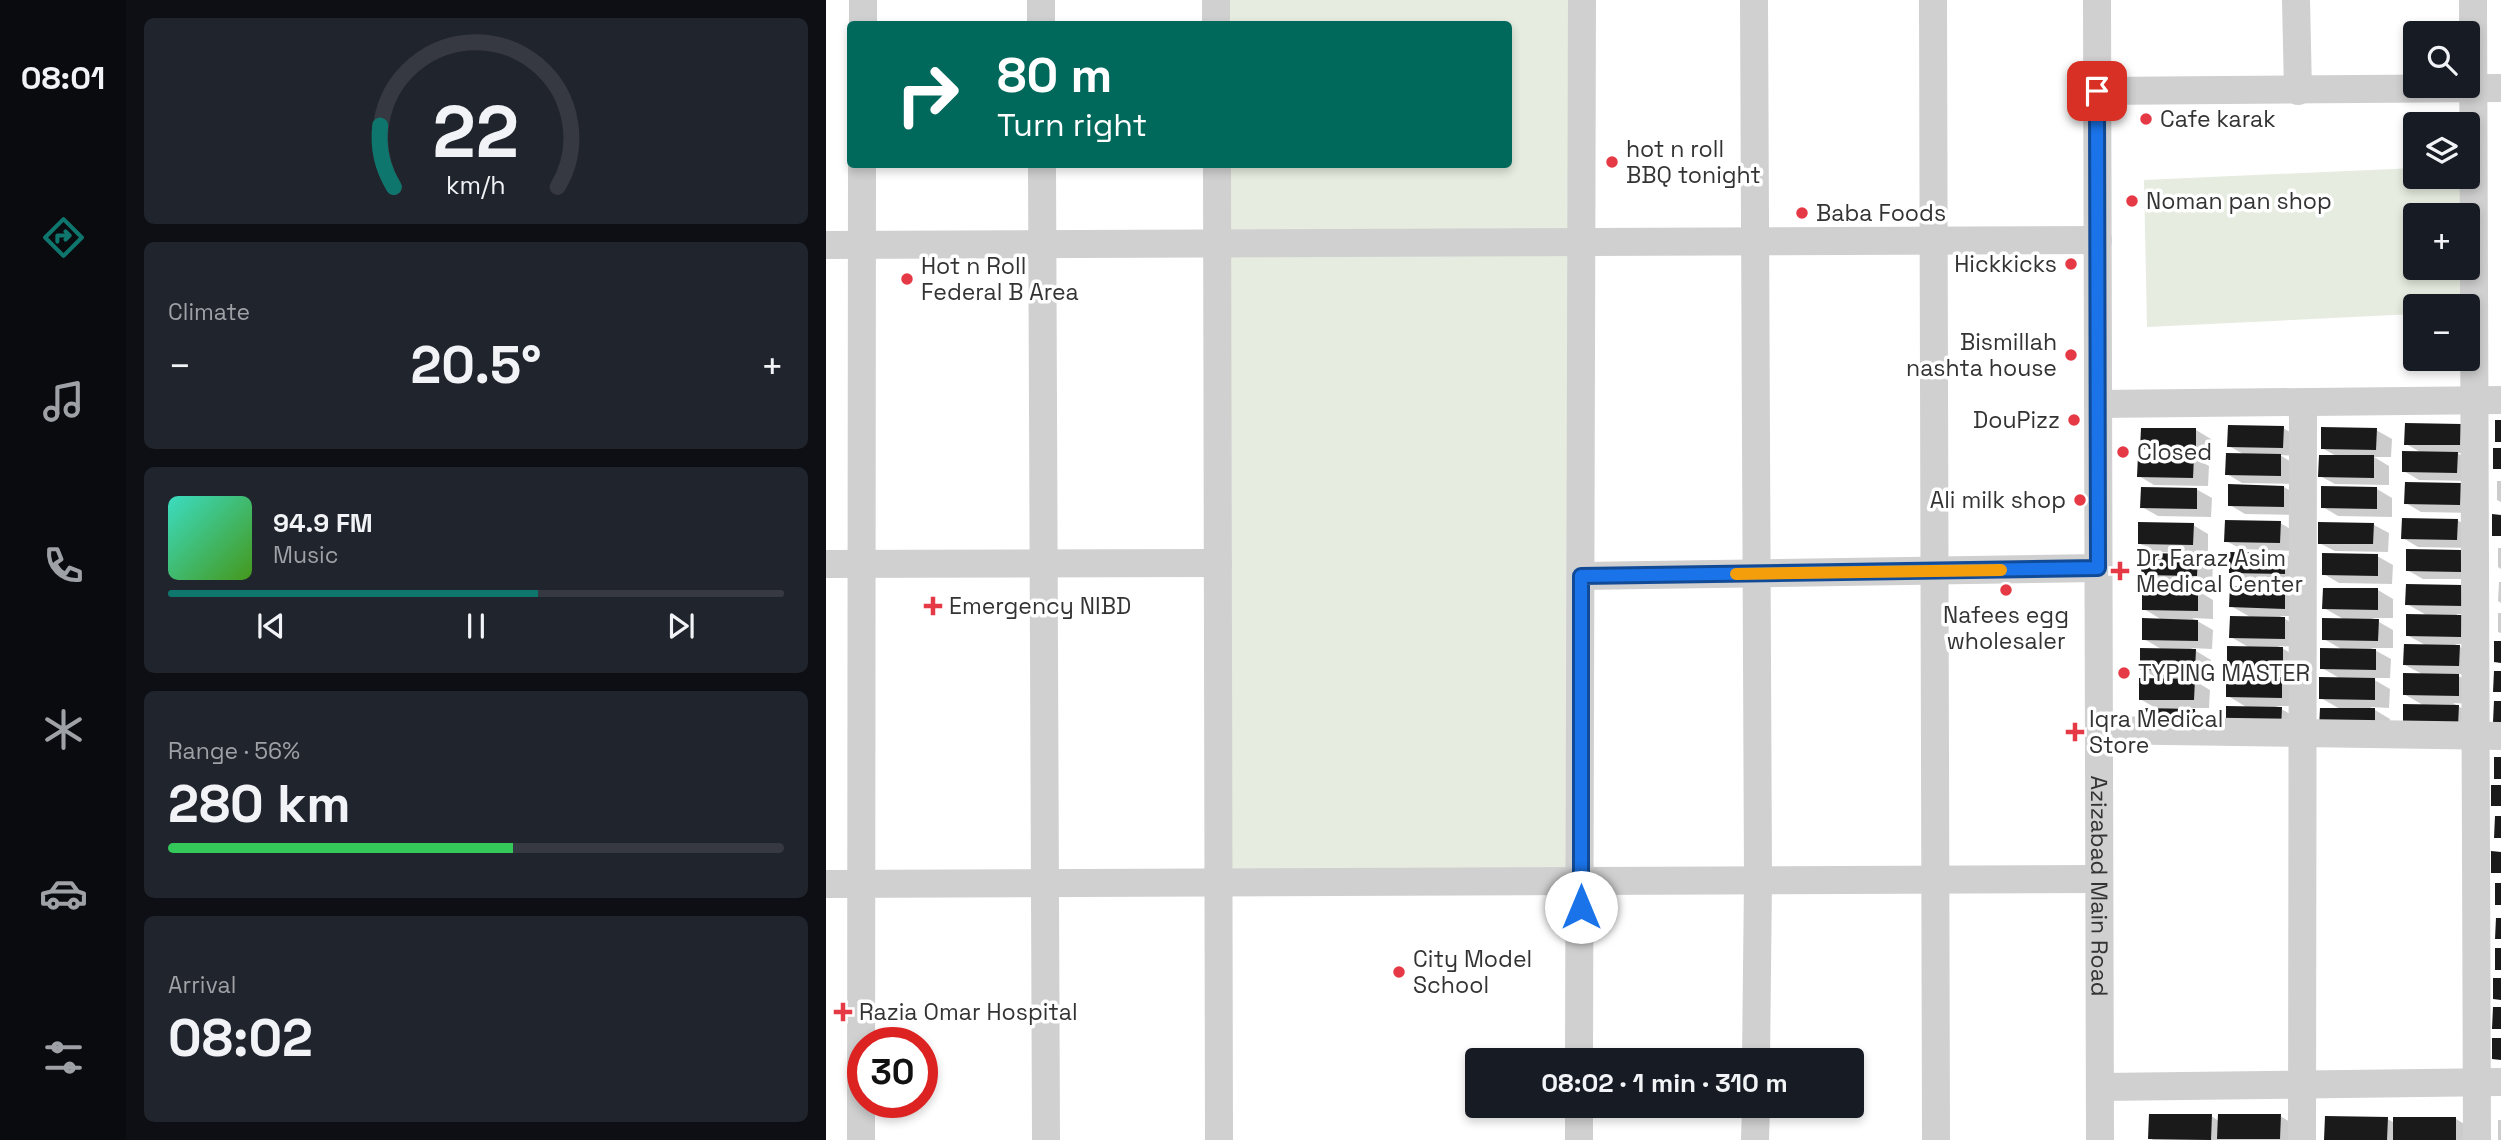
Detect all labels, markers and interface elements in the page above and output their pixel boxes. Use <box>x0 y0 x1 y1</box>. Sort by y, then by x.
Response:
map controls <box>2403 21 2480 371</box>
button: search <box>2403 21 2480 98</box>
text: 80 m <box>997 44 1112 106</box>
icon: right <box>882 49 973 140</box>
text: 08:01 <box>21 58 105 98</box>
pin <box>2067 61 2127 121</box>
icon: arrive <box>2078 72 2116 110</box>
text: 22 <box>433 86 519 179</box>
place label: Cafe karak <box>2160 104 2276 134</box>
text: Turn right <box>997 105 1147 145</box>
marker: Cafe karak <box>2138 111 2154 127</box>
button: layers <box>2403 112 2480 189</box>
place label: hot n roll BBQ tonight <box>1626 134 1761 190</box>
marker: hot n roll BBQ tonight <box>1604 154 1620 170</box>
text: km/h <box>446 169 506 201</box>
place label: Noman pan shop <box>2146 186 2332 216</box>
marker: Noman pan shop <box>2124 193 2140 209</box>
place label: Baba Foods <box>1816 198 1946 228</box>
button: + <box>2403 203 2480 280</box>
marker: Baba Foods <box>1794 205 1810 221</box>
icon: directions <box>39 213 88 262</box>
place label: Hickkicks <box>1954 249 2057 279</box>
place label: Hot n Roll Federal B Area <box>921 251 1079 307</box>
marker: Hickkicks <box>2063 256 2079 272</box>
marker: Hot n Roll Federal B Area <box>899 271 915 287</box>
button: − <box>2403 294 2480 371</box>
text: Climate <box>168 297 250 327</box>
place label: Bismillah nashta house <box>1906 327 2057 383</box>
text: 20.5° <box>410 332 542 398</box>
text: − <box>168 342 192 390</box>
text: + <box>760 342 784 390</box>
marker: Bismillah nashta house <box>2063 347 2079 363</box>
icon: music <box>39 377 88 426</box>
place label: DouPizz <box>1973 405 2060 435</box>
marker: DouPizz <box>2066 412 2082 428</box>
place label: Closed <box>2137 437 2212 467</box>
marker: Closed <box>2115 444 2131 460</box>
place label: Ali milk shop <box>1930 485 2066 515</box>
marker: Ali milk shop <box>2072 492 2088 508</box>
text: 94.9 FM <box>273 506 373 540</box>
text: Music <box>273 540 338 570</box>
icon: phone <box>39 541 88 590</box>
place label: Dr. Faraz Asim Medical Center <box>2136 543 2303 599</box>
marker: Dr. Faraz Asim Medical Center <box>2110 561 2130 581</box>
marker: Nafees egg wholesaler <box>1998 582 2014 598</box>
place label: Emergency NIBD <box>949 591 1131 621</box>
marker: Emergency NIBD <box>923 596 943 616</box>
place label: Nafees egg wholesaler <box>1943 600 2069 656</box>
icon: previous <box>252 607 290 645</box>
icon: pause <box>457 607 495 645</box>
icon: next <box>662 607 700 645</box>
place label: TYPING MASTER <box>2138 658 2310 688</box>
marker: TYPING MASTER <box>2116 665 2132 681</box>
place label: Iqra Medical Store <box>2089 704 2223 760</box>
icon: climate <box>39 705 88 754</box>
marker: Iqra Medical Store <box>2067 724 2083 740</box>
text: Range · 56% <box>168 736 300 766</box>
text: 280 km <box>168 771 351 837</box>
street label: Azizabad Main Road <box>2084 775 2115 997</box>
icon: car <box>39 869 88 918</box>
position arrow <box>1544 870 1618 944</box>
place label: City Model School <box>1413 944 1532 1000</box>
marker: City Model School <box>1391 964 1407 980</box>
text: Arrival <box>168 970 236 1000</box>
place label: Razia Omar Hospital <box>859 997 1078 1027</box>
marker: Razia Omar Hospital <box>833 1002 853 1022</box>
text: 08:02 <box>168 1005 313 1071</box>
speed limit sign: 30 <box>847 1027 938 1118</box>
icon: filters <box>39 1033 88 1082</box>
text: 08:02 · 1 min · 310 m <box>1541 1066 1788 1100</box>

